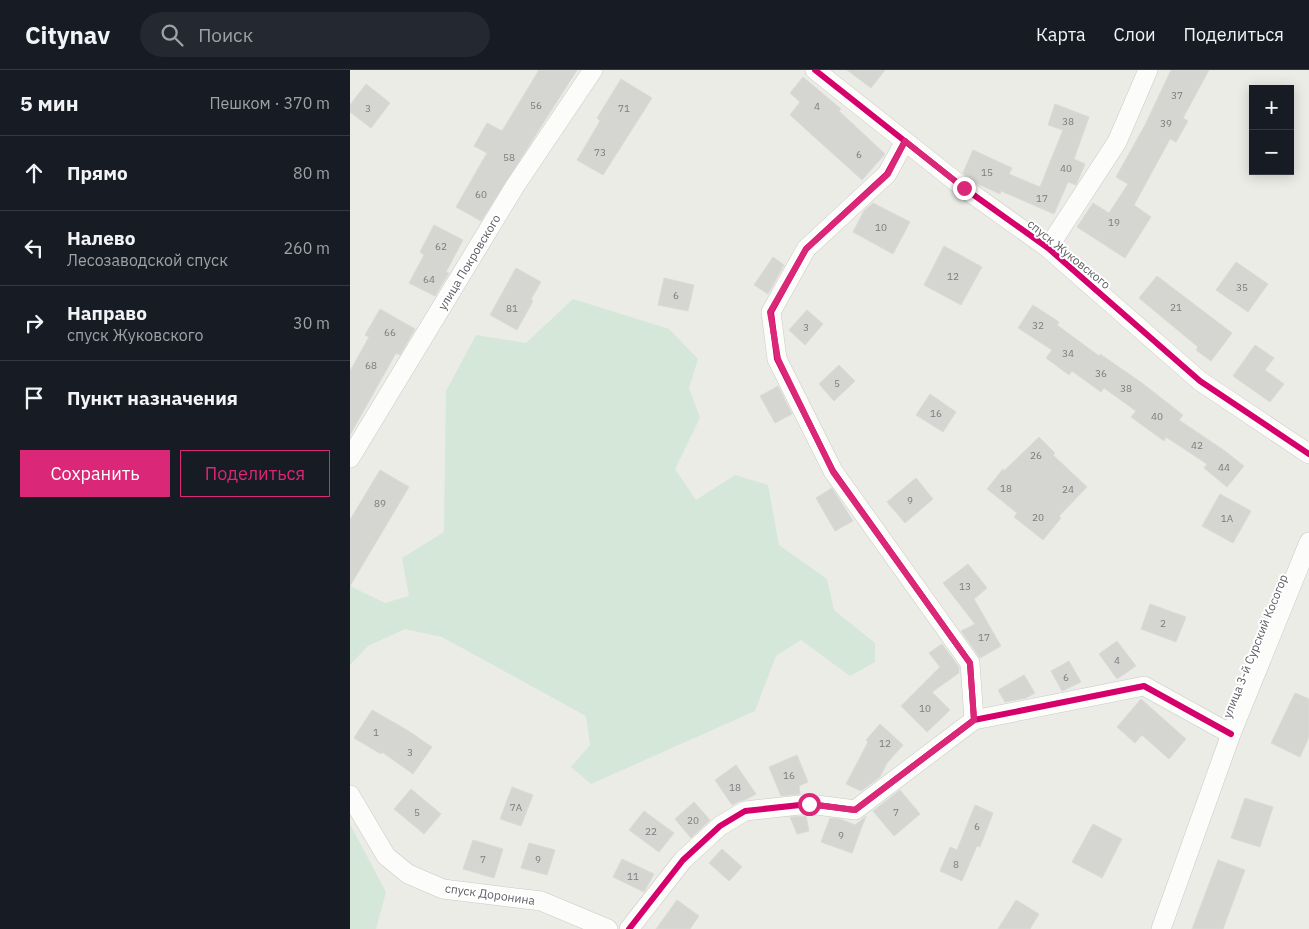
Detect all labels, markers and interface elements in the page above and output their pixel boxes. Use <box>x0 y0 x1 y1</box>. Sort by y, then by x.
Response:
search box <box>140 12 490 57</box>
text: Citynav <box>25 19 110 51</box>
icon: search <box>158 21 186 49</box>
text: Поиск <box>198 23 253 47</box>
text: Карта <box>1036 23 1086 46</box>
text: Слои <box>1114 23 1156 46</box>
text: Поделиться <box>1184 23 1284 46</box>
map controls <box>1249 85 1294 175</box>
button: + <box>1249 85 1294 130</box>
text: 5 мин <box>20 89 79 117</box>
house number: 37 <box>1171 89 1183 102</box>
text: Пешком · 370 m <box>209 93 330 113</box>
house number: 56 <box>530 99 542 112</box>
house number: 4 <box>814 100 820 113</box>
house number: 3 <box>365 102 371 115</box>
house number: 71 <box>618 102 630 115</box>
house number: 38 <box>1062 115 1074 128</box>
house number: 39 <box>1160 117 1172 130</box>
button: − <box>1249 130 1294 175</box>
house number: 73 <box>594 146 606 159</box>
house number: 6 <box>856 148 862 161</box>
house number: 58 <box>503 151 515 164</box>
icon: ahead <box>20 159 48 187</box>
text: Прямо <box>67 161 128 185</box>
house number: 40 <box>1060 162 1072 175</box>
text: 80 m <box>293 163 330 183</box>
house number: 15 <box>981 166 993 179</box>
route end <box>953 177 976 200</box>
house number: 60 <box>475 188 487 201</box>
house number: 17 <box>1036 192 1048 205</box>
street label: улица Покровского <box>435 211 504 313</box>
street label: спуск Жуковского <box>1025 216 1114 292</box>
house number: 19 <box>1108 216 1120 229</box>
house number: 10 <box>875 221 887 234</box>
text: Налево <box>67 226 136 250</box>
icon: left <box>20 234 48 262</box>
text: 260 m <box>283 238 330 258</box>
house number: 62 <box>435 240 447 253</box>
text: Лесозаводской спуск <box>67 250 228 270</box>
house number: 12 <box>947 270 959 283</box>
house number: 64 <box>423 273 435 286</box>
house number: 35 <box>1236 281 1248 294</box>
house number: 6 <box>673 289 679 302</box>
text: Направо <box>67 301 147 325</box>
house number: 21 <box>1170 301 1182 314</box>
house number: 81 <box>506 302 518 315</box>
icon: right <box>20 309 48 337</box>
text: 30 m <box>293 313 330 333</box>
house number: 32 <box>1032 319 1044 332</box>
house number: 3 <box>803 321 809 334</box>
text: спуск Жуковского <box>67 325 203 345</box>
house number: 66 <box>384 326 396 339</box>
house number: 34 <box>1062 347 1074 360</box>
house number: 68 <box>365 359 377 372</box>
house number: 36 <box>1095 367 1107 380</box>
house number: 5 <box>834 377 840 390</box>
house number: 38 <box>1120 382 1132 395</box>
icon: arrive <box>20 384 48 412</box>
text: Пункт назначения <box>67 386 238 410</box>
house number: 16 <box>930 407 942 420</box>
house number: 40 <box>1151 410 1163 423</box>
house number: 42 <box>1191 439 1203 452</box>
house number: 26 <box>1030 449 1042 462</box>
button: Сохранить <box>20 450 170 497</box>
button: Поделиться <box>180 450 330 497</box>
house number: 44 <box>1218 461 1230 474</box>
house number: 18 <box>1000 482 1012 495</box>
house number: 24 <box>1062 483 1074 496</box>
house number: 9 <box>907 494 913 507</box>
house number: 89 <box>374 497 386 510</box>
house number: 20 <box>1032 511 1044 524</box>
house number: 1А <box>1221 512 1234 525</box>
street label: улица 3-й Сурский Косогор <box>1219 572 1291 720</box>
house number: 13 <box>959 580 971 593</box>
house number: 2 <box>1160 617 1166 630</box>
house number: 17 <box>978 631 990 644</box>
house number: 4 <box>1114 654 1120 667</box>
house number: 6 <box>1063 671 1069 684</box>
house number: 10 <box>919 702 931 715</box>
house number: 1 <box>373 726 379 739</box>
house number: 12 <box>879 737 891 750</box>
house number: 3 <box>407 746 413 759</box>
house number: 16 <box>783 769 795 782</box>
house number: 18 <box>729 781 741 794</box>
route start <box>798 793 821 816</box>
house number: 7А <box>510 801 523 814</box>
house number: 5 <box>414 806 420 819</box>
house number: 7 <box>893 806 899 819</box>
house number: 20 <box>687 814 699 827</box>
house number: 6 <box>974 820 980 833</box>
house number: 22 <box>645 825 657 838</box>
house number: 9 <box>838 829 844 842</box>
house number: 7 <box>480 853 486 866</box>
house number: 9 <box>535 853 541 866</box>
house number: 8 <box>953 858 959 871</box>
house number: 11 <box>627 870 639 883</box>
street label: спуск Доронина <box>444 880 537 908</box>

